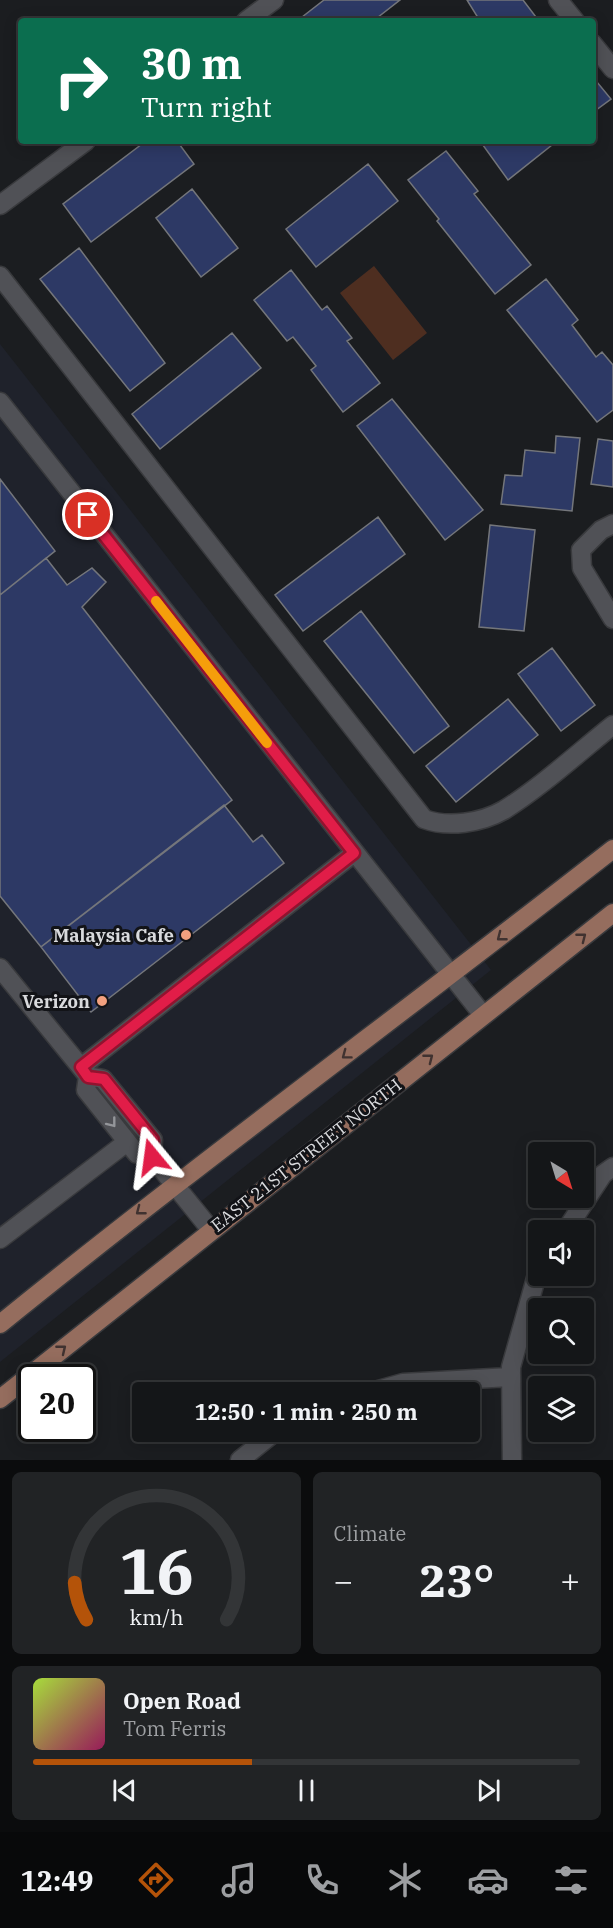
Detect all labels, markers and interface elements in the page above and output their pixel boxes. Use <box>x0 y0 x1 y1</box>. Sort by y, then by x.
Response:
text: 30 m <box>141 36 242 91</box>
icon: right <box>42 42 120 120</box>
text: Turn right <box>141 89 272 124</box>
pin <box>62 489 113 540</box>
icon: arrive <box>71 498 104 531</box>
place label: Malaysia Cafe <box>53 924 174 947</box>
marker: Malaysia Cafe <box>179 928 193 942</box>
one-way arrow <box>497 929 508 940</box>
one-way arrow <box>575 934 586 945</box>
place label: Verizon <box>22 990 90 1013</box>
marker: Verizon <box>95 994 109 1008</box>
one-way arrow <box>342 1048 353 1059</box>
one-way arrow <box>422 1054 433 1065</box>
street label: EAST 21ST STREET NORTH <box>206 1073 406 1237</box>
one-way arrow <box>104 1116 115 1127</box>
position arrow <box>120 1125 184 1189</box>
north arrow <box>528 1142 594 1208</box>
map controls <box>528 1142 594 1442</box>
one-way arrow <box>136 1203 147 1214</box>
button: sound <box>528 1220 594 1286</box>
button: search <box>528 1298 594 1364</box>
one-way arrow <box>55 1346 66 1357</box>
speed limit sign: 20 <box>18 1364 96 1442</box>
button: layers <box>528 1376 594 1442</box>
text: 12:50 · 1 min · 250 m <box>194 1397 418 1426</box>
text: Climate <box>334 1520 406 1547</box>
text: 16 <box>119 1530 194 1611</box>
text: 23° <box>419 1551 494 1609</box>
text: − <box>334 1559 353 1602</box>
text: + <box>560 1559 580 1602</box>
text: km/h <box>129 1603 183 1631</box>
text: Open Road <box>123 1686 241 1715</box>
text: Tom Ferris <box>123 1715 226 1742</box>
icon: previous <box>108 1774 141 1807</box>
icon: pause <box>290 1774 323 1807</box>
icon: next <box>472 1774 505 1807</box>
icon: directions <box>135 1859 177 1901</box>
icon: music <box>218 1859 260 1901</box>
icon: phone <box>301 1859 343 1901</box>
icon: climate <box>384 1859 426 1901</box>
icon: car <box>467 1859 509 1901</box>
icon: filters <box>550 1859 592 1901</box>
text: 12:49 <box>21 1863 94 1898</box>

